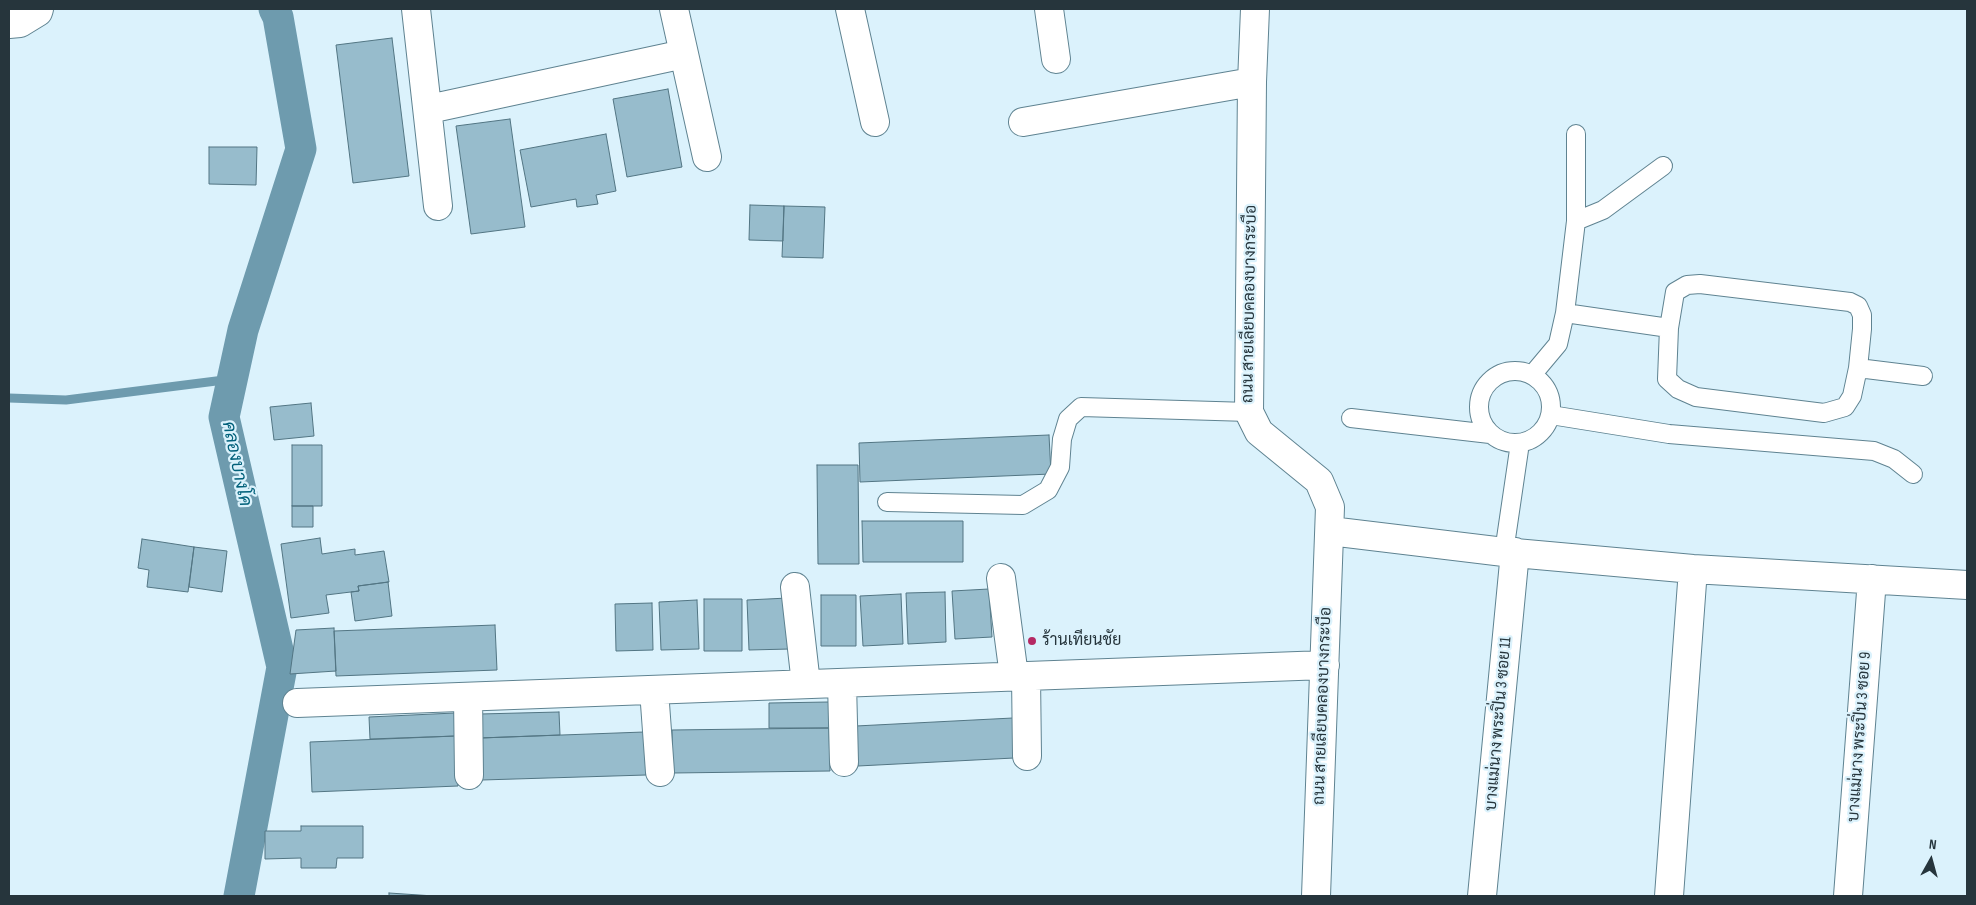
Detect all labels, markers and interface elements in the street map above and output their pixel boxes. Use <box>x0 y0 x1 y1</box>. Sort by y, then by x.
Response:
street label: ถนน สายเลียบคลองบางกระบือ <box>1239 205 1261 403</box>
water label: คลองบางโค <box>216 420 256 508</box>
street label: ถนน สายเลียบคลองบางกระบือ <box>1310 607 1336 805</box>
place label: ร้านเทียนชัย <box>1042 631 1121 651</box>
marker: ร้านเทียนชัย <box>1026 635 1038 647</box>
street label: บางแม่นาง พระปิ่น 3 ซอย 11 <box>1482 636 1516 812</box>
street label: บางแม่นาง พระปิ่น 3 ซอย 9 <box>1844 651 1876 823</box>
north arrow <box>1906 835 1956 885</box>
text: N <box>1928 836 1938 854</box>

